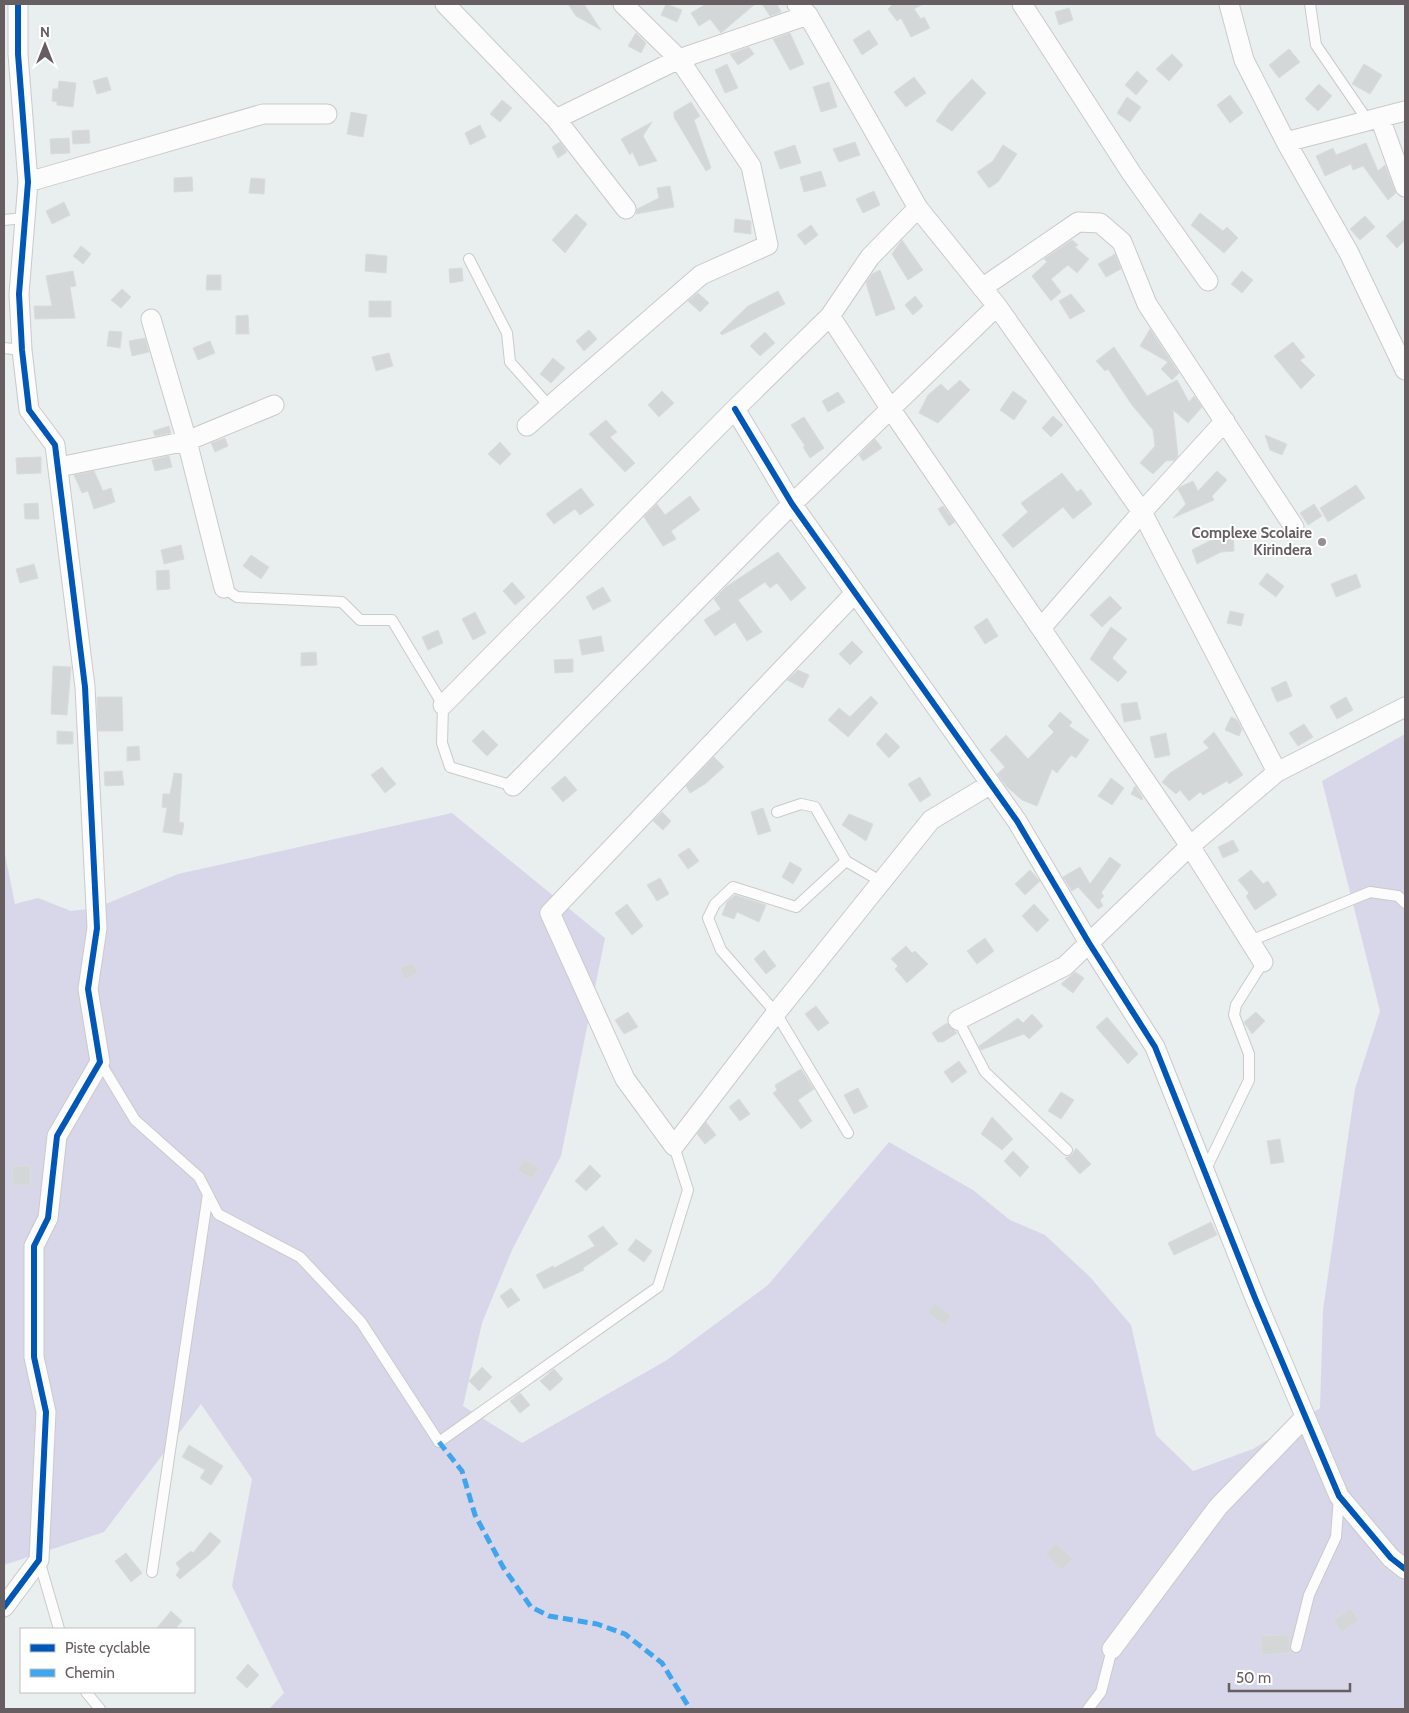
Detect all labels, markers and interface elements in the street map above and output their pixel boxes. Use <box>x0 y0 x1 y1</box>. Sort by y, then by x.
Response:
north arrow <box>20 20 70 70</box>
text: N <box>40 23 50 41</box>
place label: Complexe Scolaire Kirindera <box>1192 524 1313 559</box>
marker: Complexe Scolaire Kirindera <box>1316 536 1328 548</box>
legend <box>20 1628 195 1693</box>
text: Piste cyclable <box>65 1639 151 1657</box>
scale bar <box>1229 1660 1350 1692</box>
text: Chemin <box>65 1664 115 1682</box>
text: 50 m <box>1236 1669 1271 1687</box>

